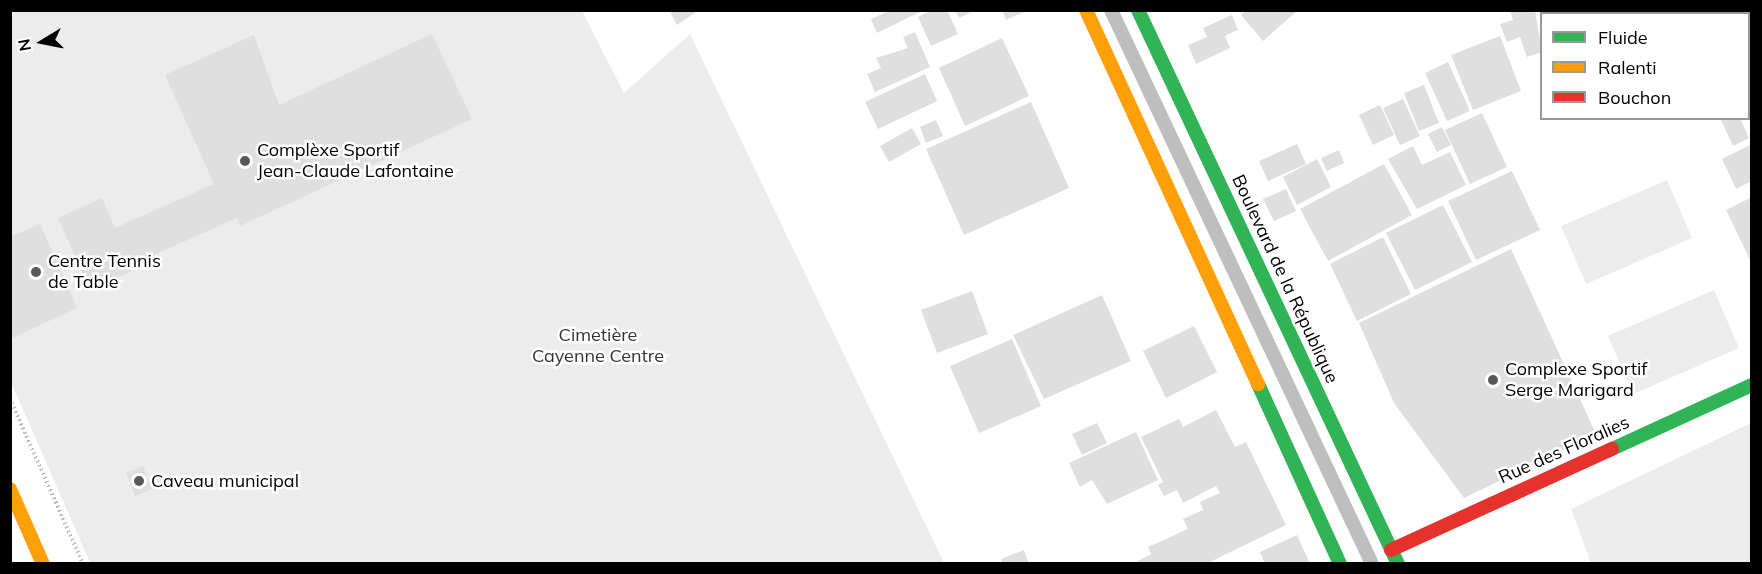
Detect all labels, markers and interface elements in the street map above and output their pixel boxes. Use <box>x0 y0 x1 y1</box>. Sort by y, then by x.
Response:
north arrow <box>12 12 72 72</box>
legend <box>1540 12 1750 120</box>
text: Fluide <box>1598 26 1648 49</box>
text: N <box>13 37 35 53</box>
text: Ralenti <box>1598 56 1656 79</box>
text: Bouchon <box>1598 86 1671 109</box>
place label: Complèxe Sportif Jean-Claude Lafontaine <box>257 140 454 182</box>
marker: Complèxe Sportif Jean-Claude Lafontaine <box>238 154 252 168</box>
street label: Boulevard de la République <box>1227 171 1343 387</box>
place label: Centre Tennis de Table <box>48 251 161 294</box>
marker: Centre Tennis de Table <box>29 265 43 279</box>
park label: Cimetière Cayenne Centre <box>532 325 664 368</box>
place label: Complexe Sportif Serge Marigard <box>1505 359 1647 401</box>
marker: Complexe Sportif Serge Marigard <box>1486 373 1500 387</box>
street label: Rue des Floralies <box>1495 412 1633 488</box>
place label: Caveau municipal <box>151 470 299 492</box>
marker: Caveau municipal <box>132 474 146 488</box>

